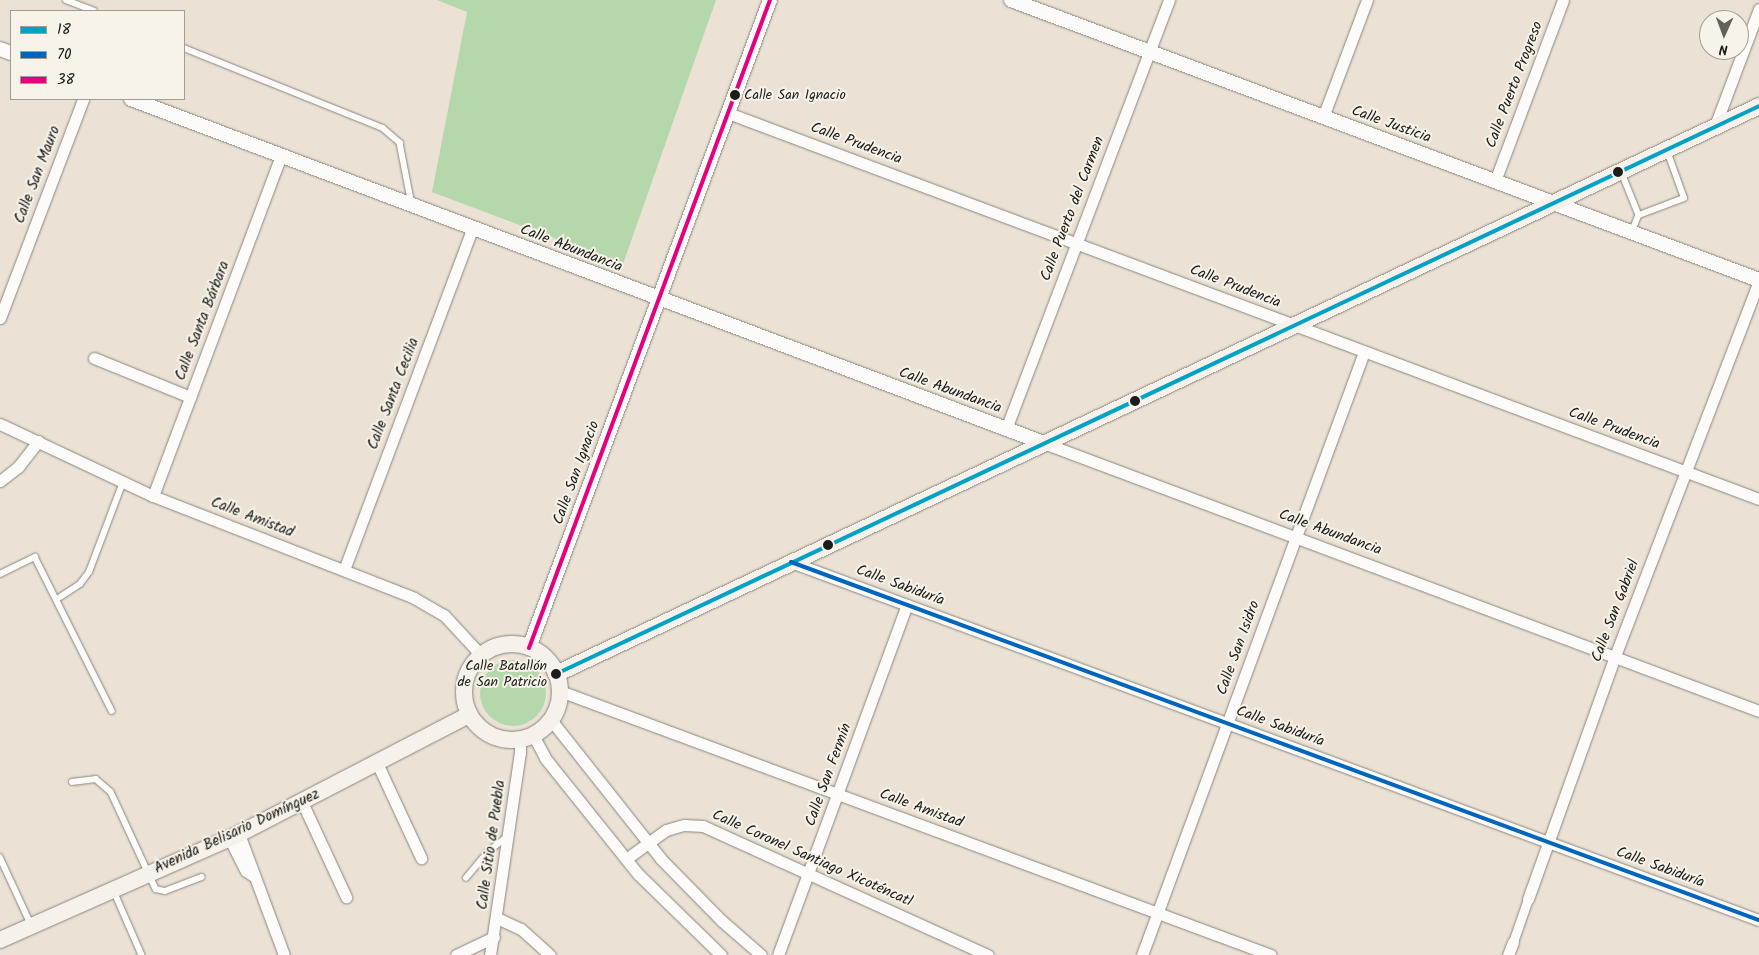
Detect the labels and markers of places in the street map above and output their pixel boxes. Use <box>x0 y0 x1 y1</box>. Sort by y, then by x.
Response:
place label: Calle San Ignacio <box>744 87 846 103</box>
marker: Calle San Ignacio <box>730 90 740 100</box>
unlabelled marker <box>1613 167 1623 177</box>
unlabelled marker <box>1130 396 1140 406</box>
unlabelled marker <box>823 540 833 550</box>
place label: Calle Batallón de San Patricio <box>458 658 547 690</box>
marker: Calle Batallón de San Patricio <box>551 669 561 679</box>

